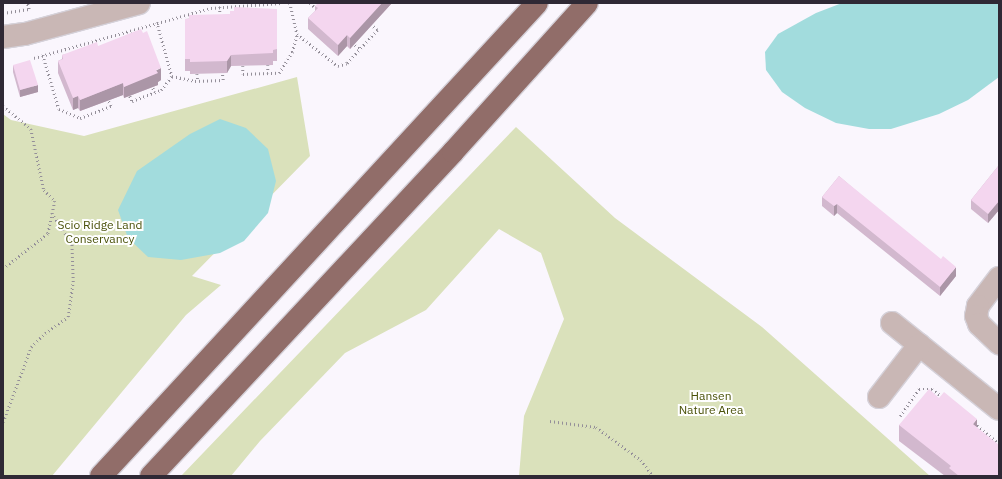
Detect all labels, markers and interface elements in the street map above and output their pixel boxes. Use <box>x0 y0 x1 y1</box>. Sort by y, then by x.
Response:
park label: Scio Ridge Land Conservancy <box>57 218 143 246</box>
park label: Hansen Nature Area <box>679 389 743 417</box>

